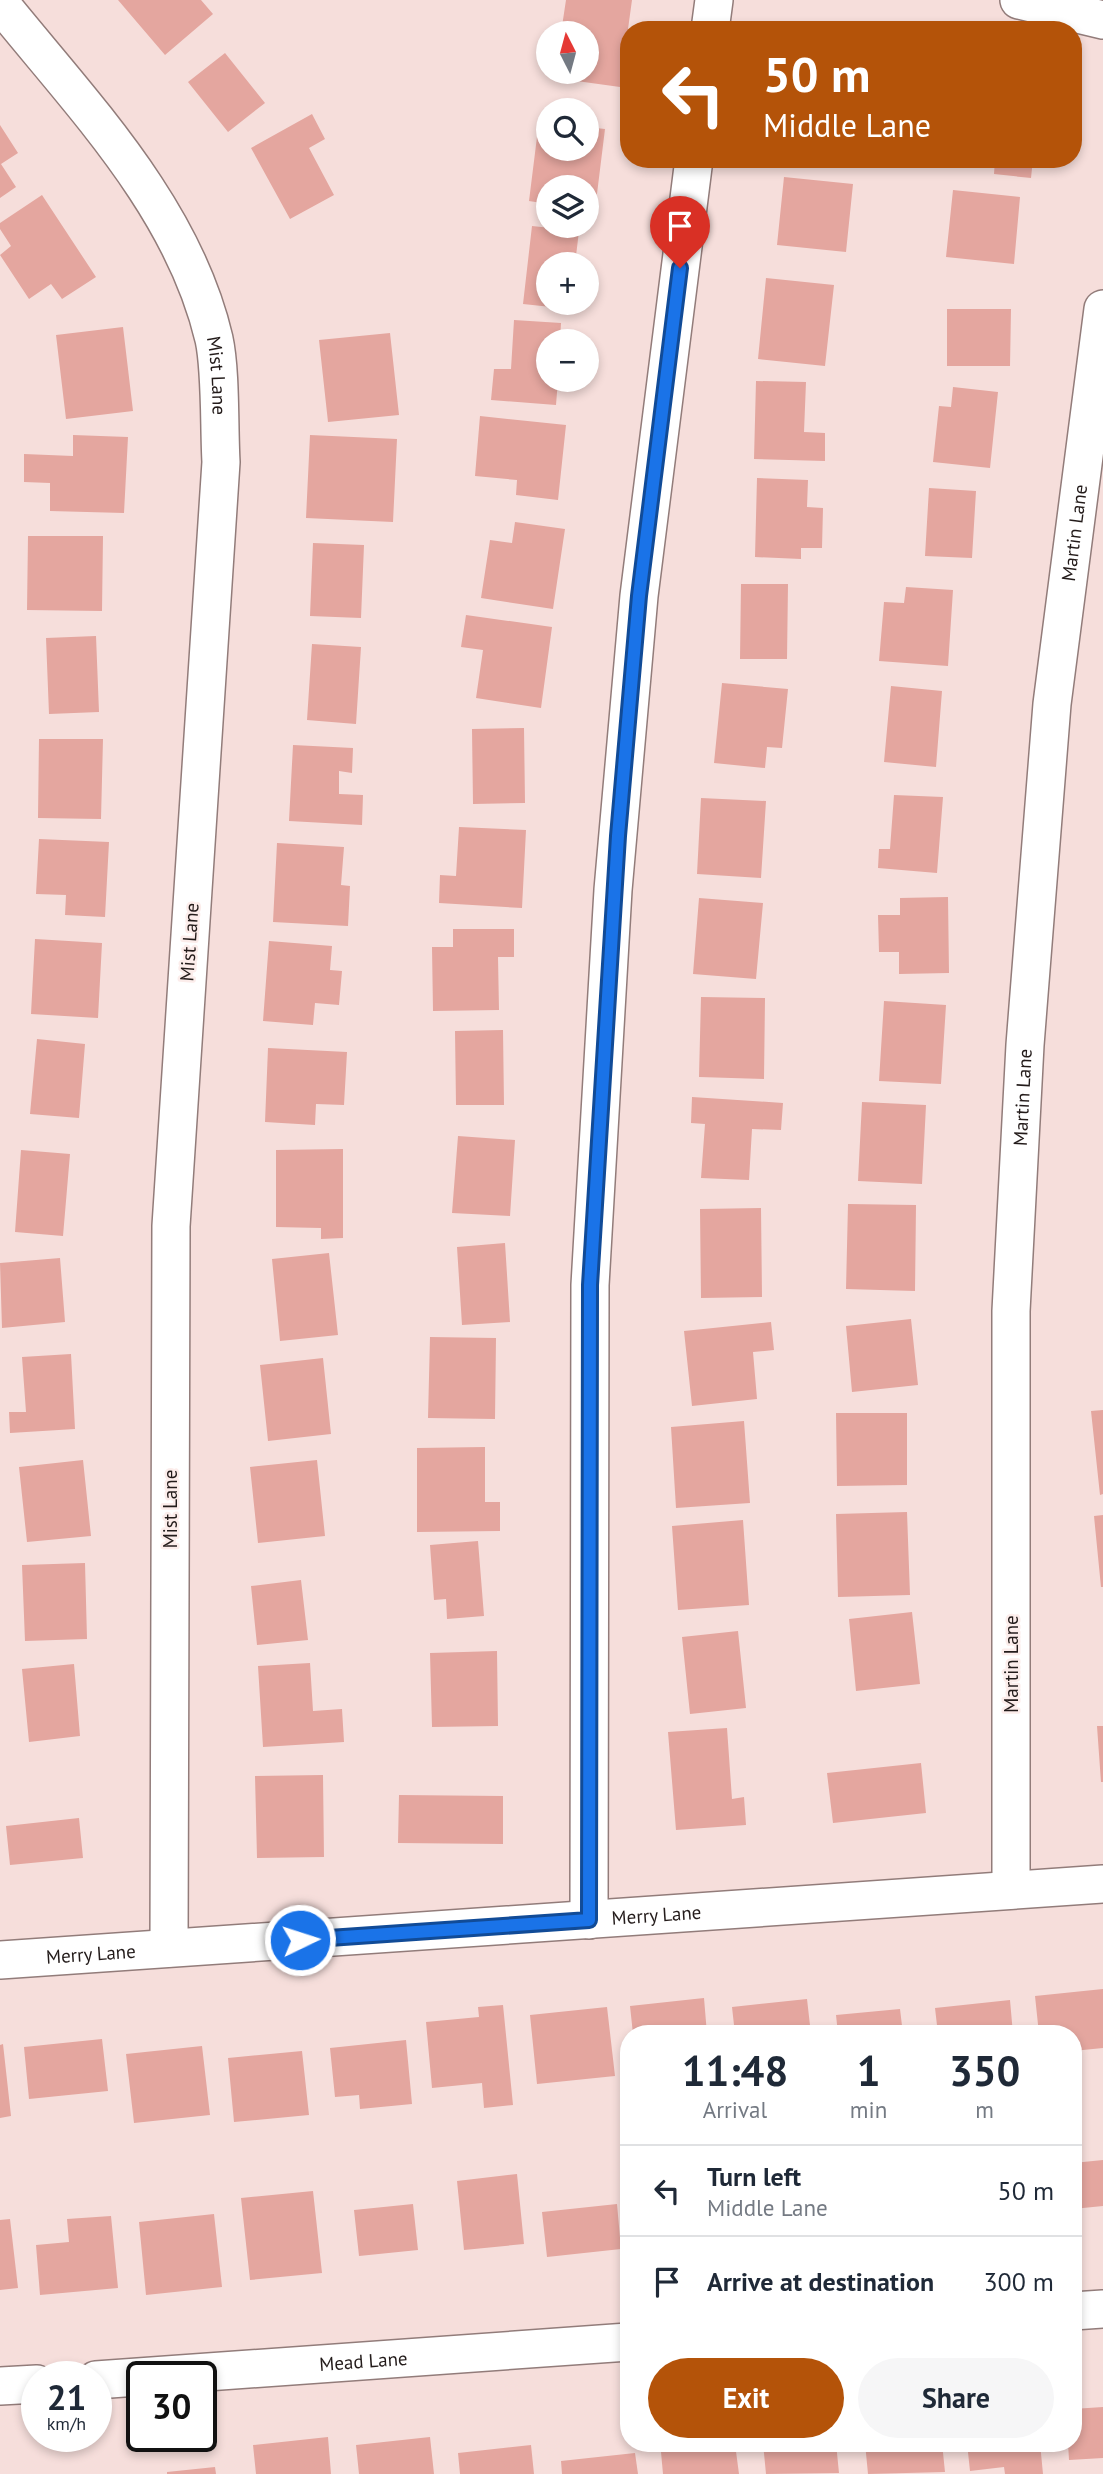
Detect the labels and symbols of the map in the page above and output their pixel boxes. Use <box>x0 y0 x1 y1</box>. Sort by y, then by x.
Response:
north arrow <box>536 21 598 84</box>
pin <box>650 196 710 268</box>
street label: Mist Lane <box>202 334 232 415</box>
street label: Martin Lane <box>1056 483 1092 583</box>
street label: Mist Lane <box>174 902 204 982</box>
street label: Martin Lane <box>1008 1048 1037 1147</box>
street label: Mist Lane <box>158 1470 182 1548</box>
street label: Martin Lane <box>999 1615 1023 1713</box>
street label: Merry Lane <box>611 1900 702 1930</box>
position arrow <box>263 1903 337 1977</box>
street label: Merry Lane <box>45 1939 136 1969</box>
street label: Mead Lane <box>318 2346 408 2376</box>
speed limit sign: 30 <box>126 2361 217 2452</box>

